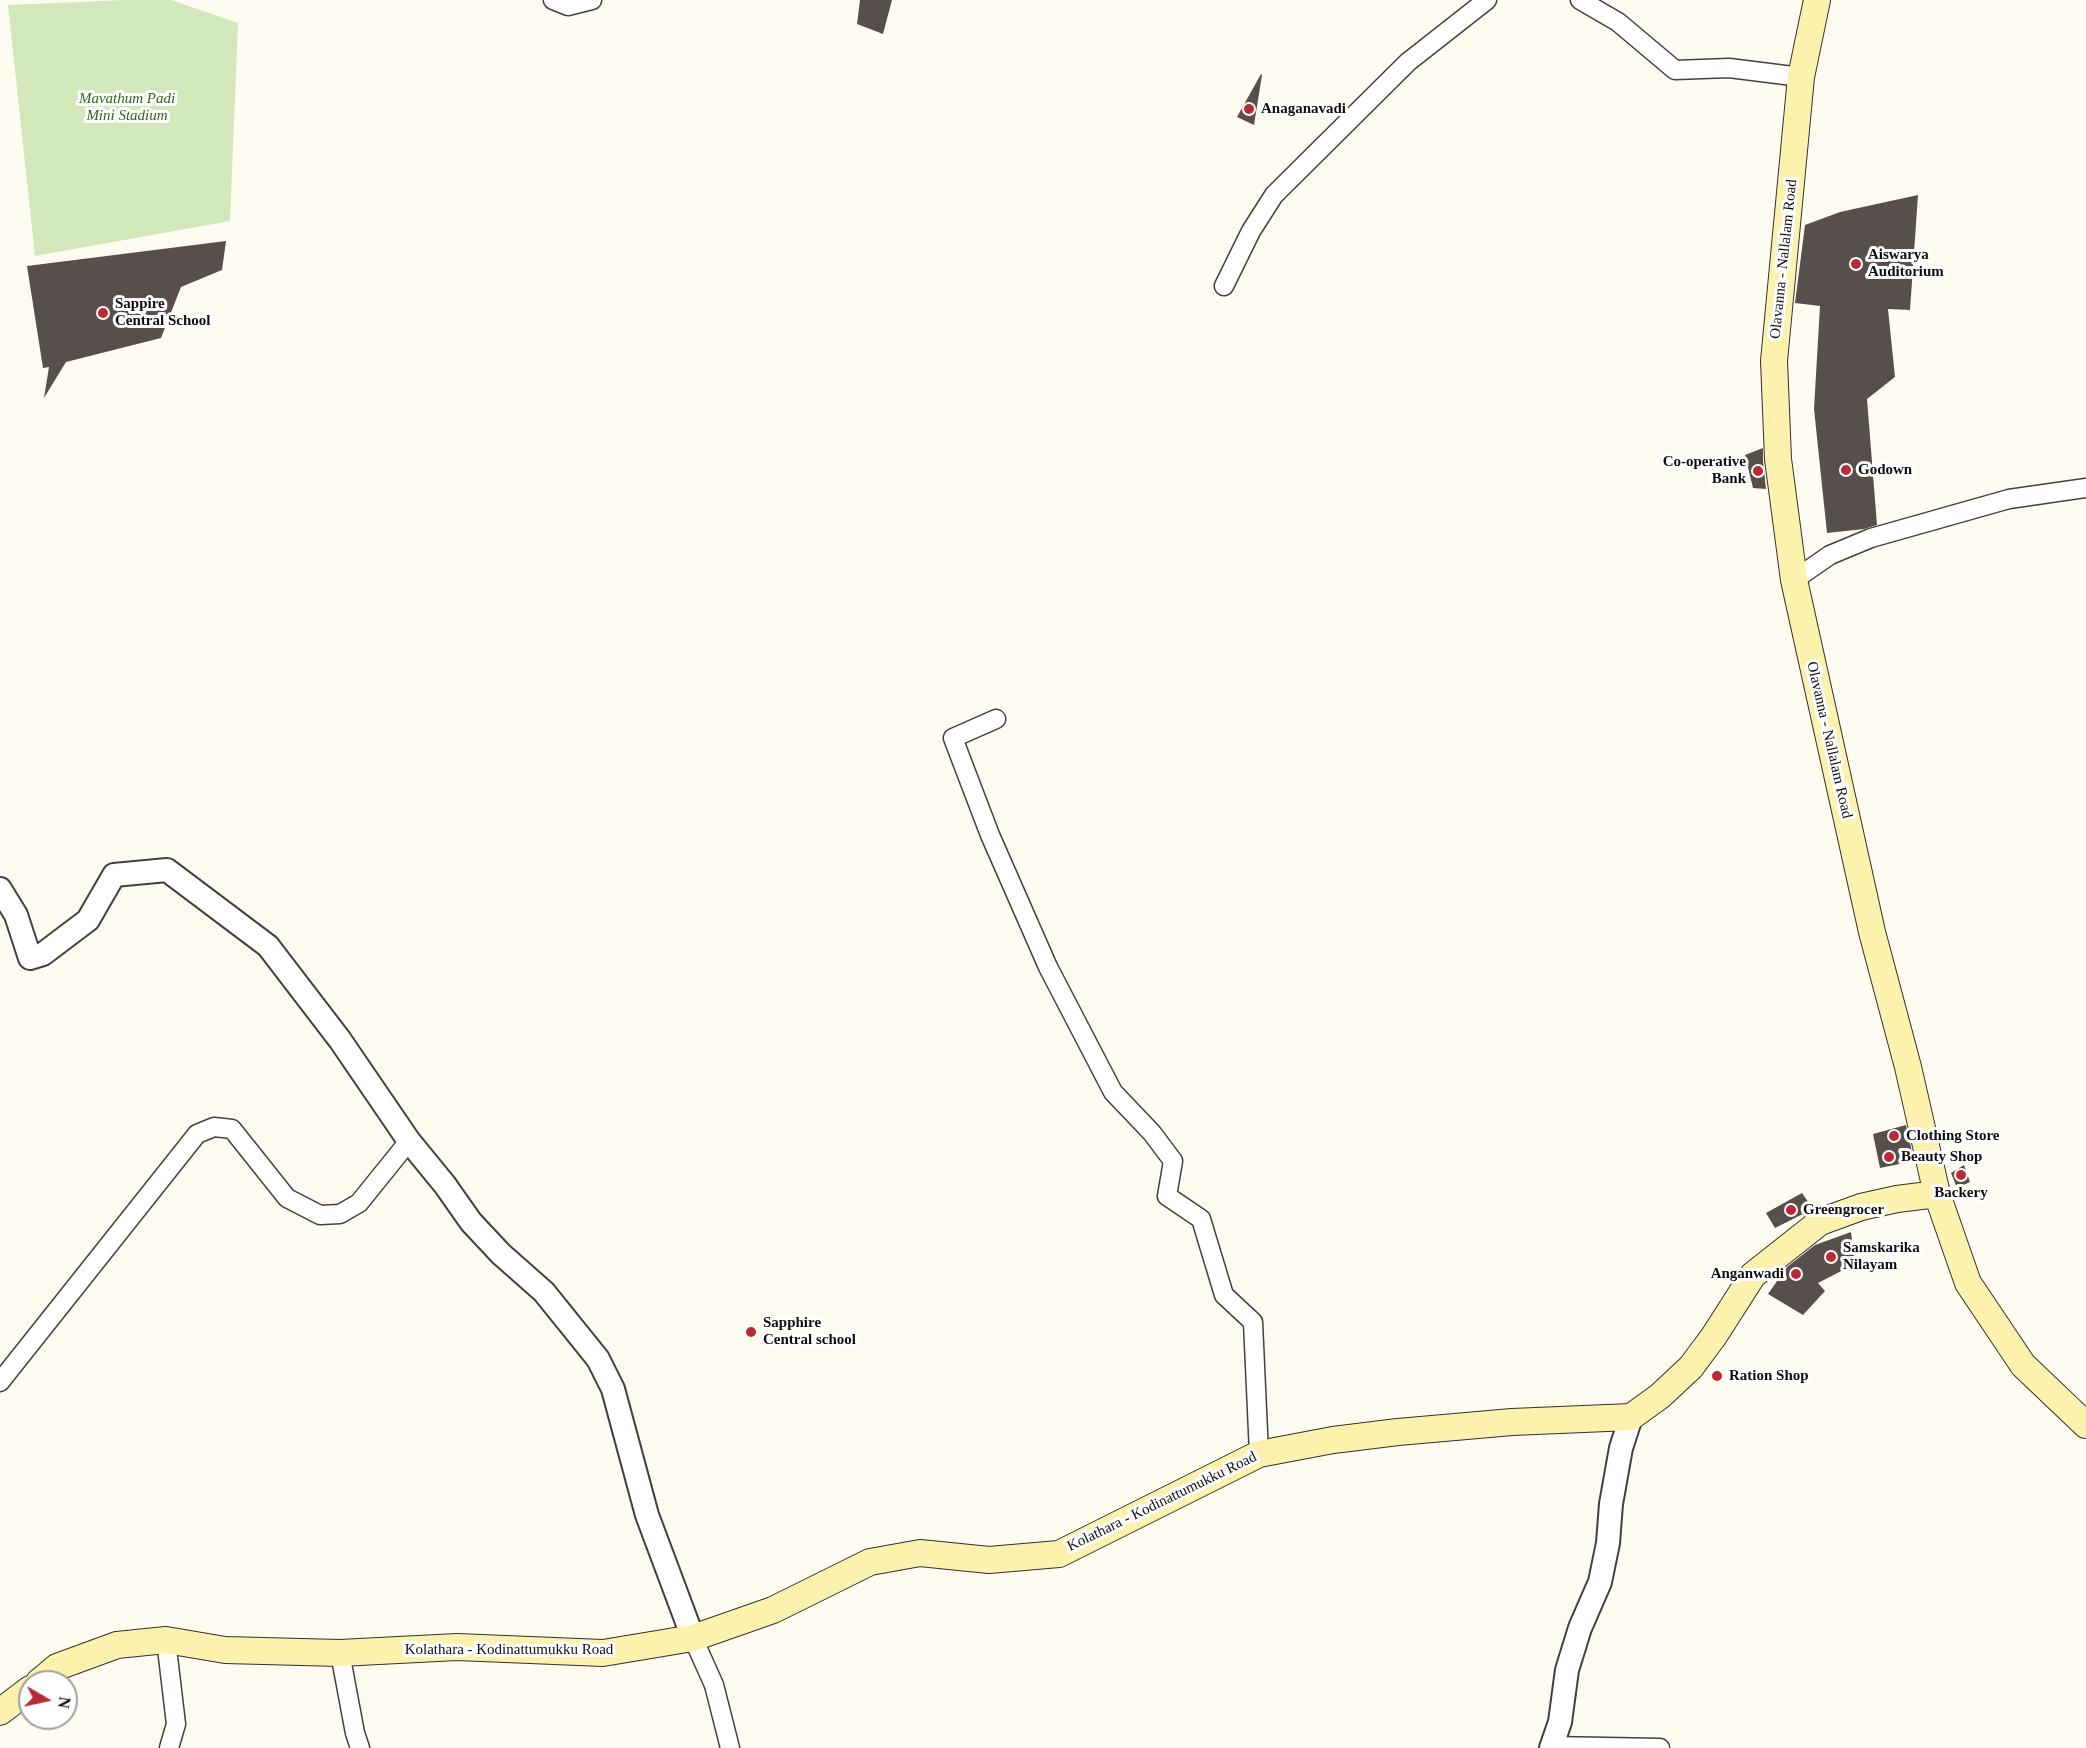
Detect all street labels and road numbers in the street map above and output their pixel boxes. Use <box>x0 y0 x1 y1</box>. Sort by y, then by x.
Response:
street label: Olavanna - Nallalam Road <box>1767 178 1801 340</box>
street label: Olavanna - Nallalam Road <box>1802 660 1856 820</box>
street label: Kolathara - Kodinattumukku Road <box>1064 1448 1260 1556</box>
street label: Kolathara - Kodinattumukku Road <box>405 1641 613 1659</box>

